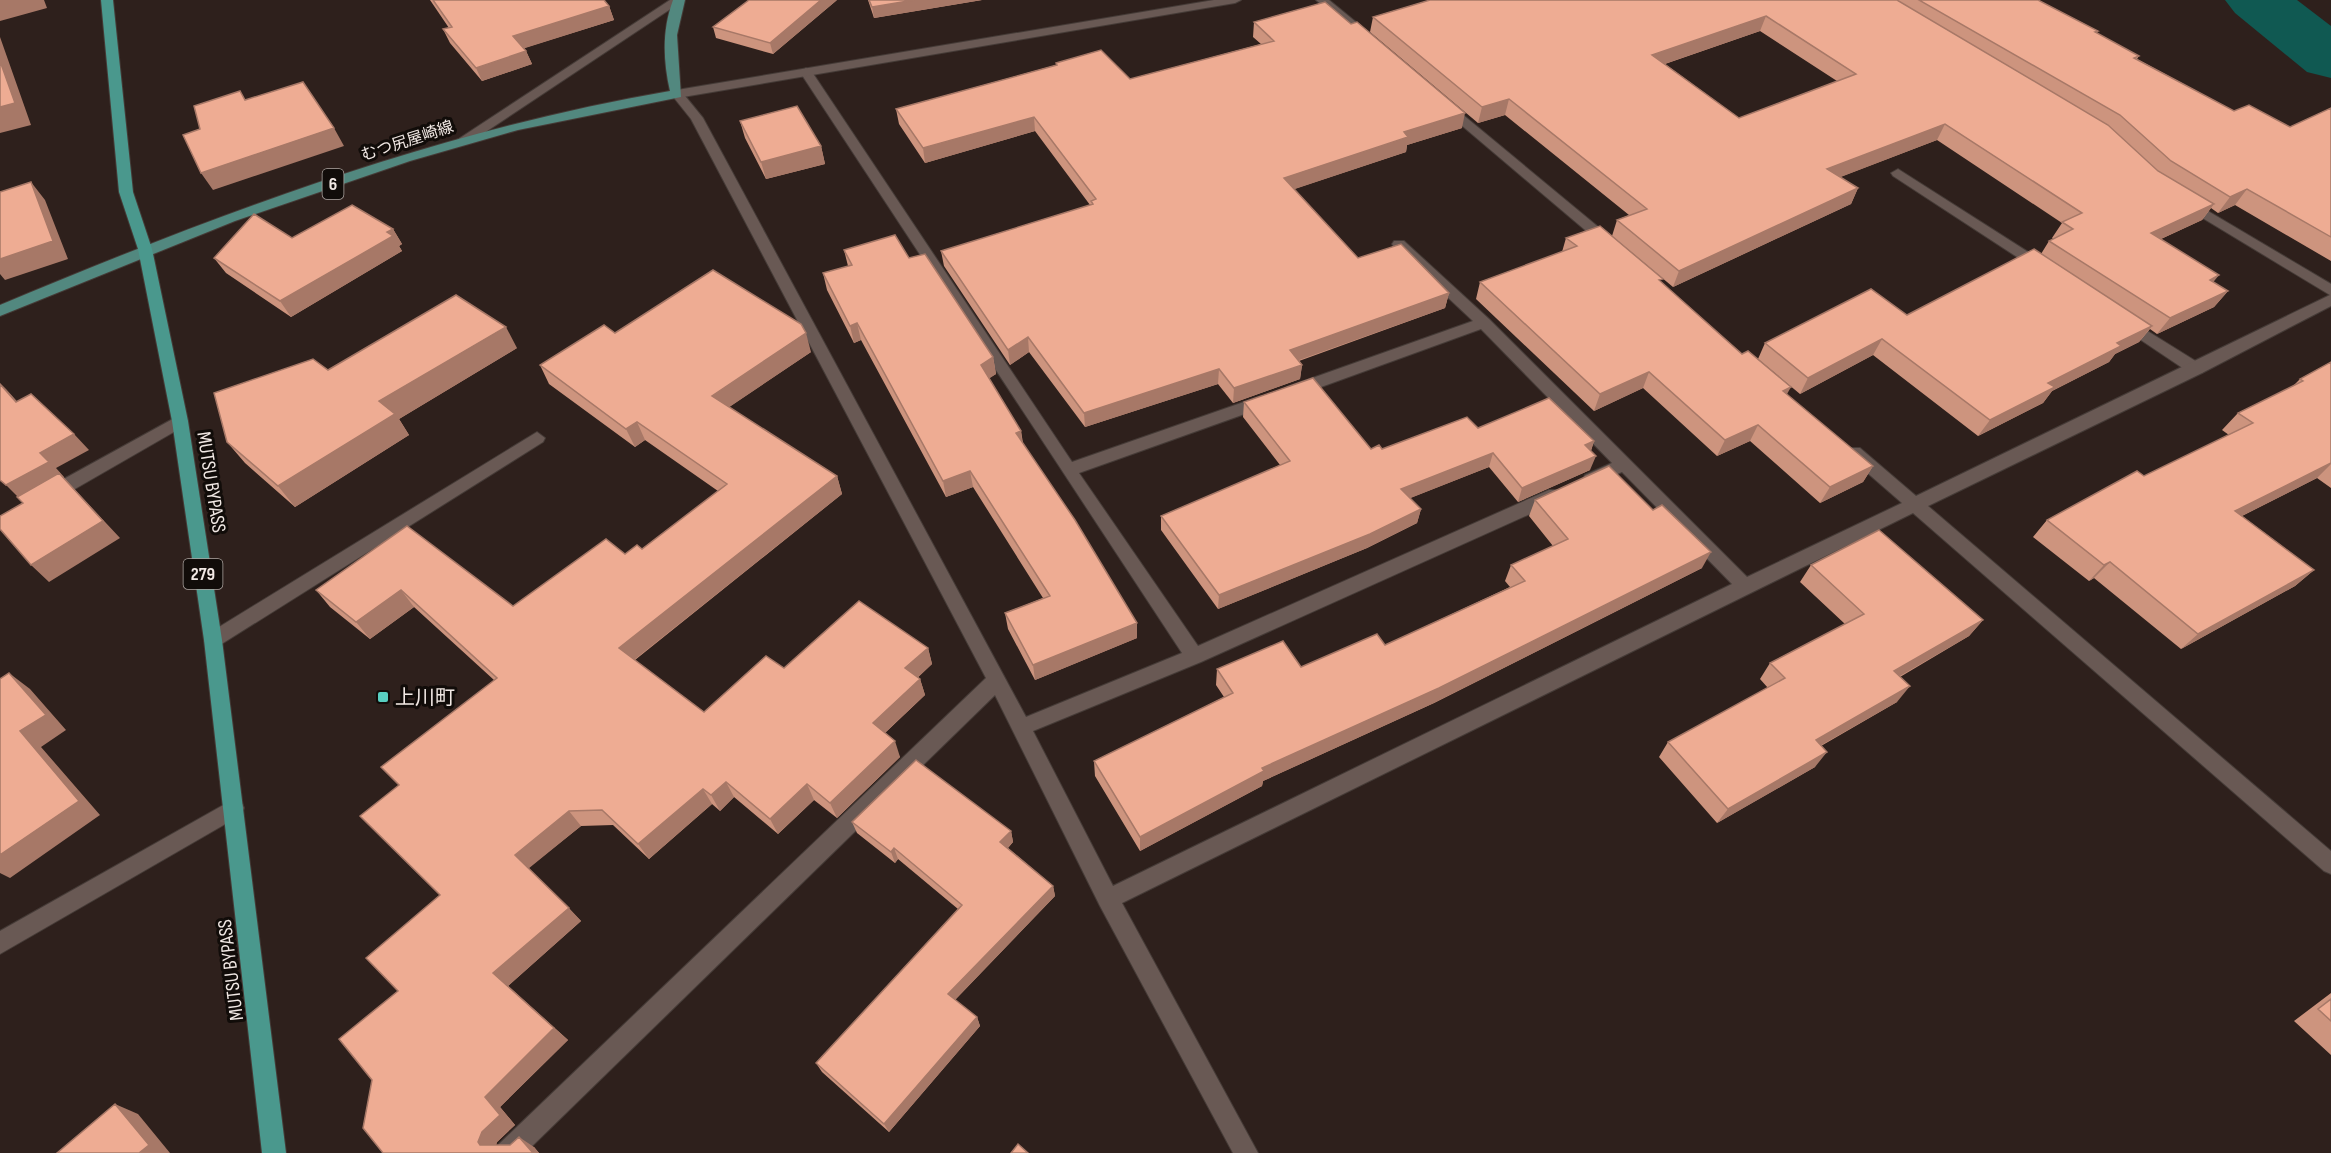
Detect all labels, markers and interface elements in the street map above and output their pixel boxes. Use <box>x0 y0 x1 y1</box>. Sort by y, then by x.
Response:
street label: むつ尻屋崎線 <box>359 118 456 165</box>
road number: 6 <box>322 169 344 199</box>
street label: MUTSU BYPASS <box>191 430 231 534</box>
road number: 279 <box>184 559 222 589</box>
place label: 上川町 <box>395 686 455 710</box>
marker: 上川町 <box>376 690 390 704</box>
street label: MUTSU BYPASS <box>213 918 249 1022</box>

